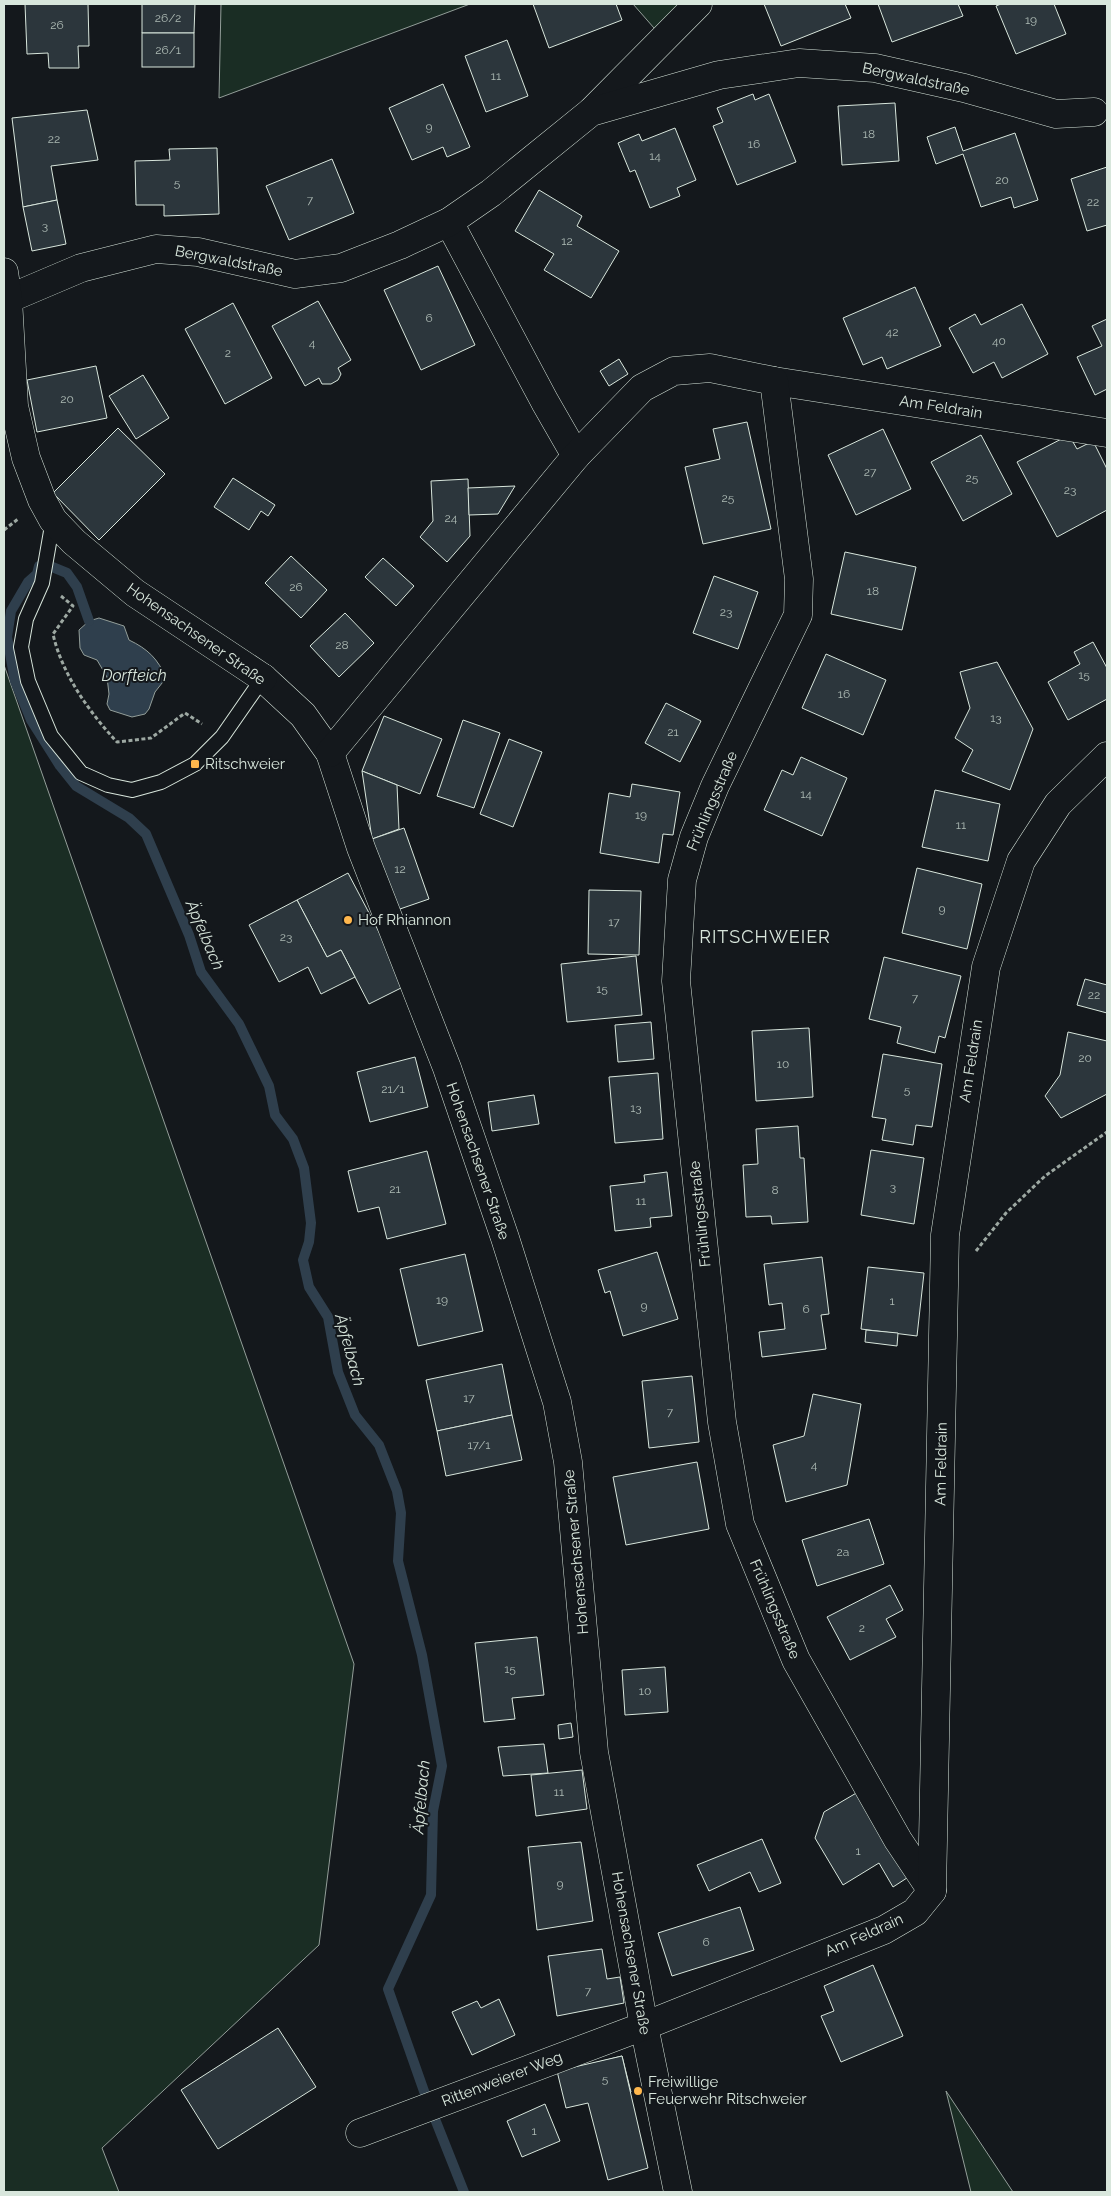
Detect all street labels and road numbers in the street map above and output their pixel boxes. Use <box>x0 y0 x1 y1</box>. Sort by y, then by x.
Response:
street label: Bergwaldstraße <box>861 59 972 99</box>
street label: Bergwaldstraße <box>174 242 285 280</box>
street label: Am Feldrain <box>898 392 984 422</box>
street label: Hohensachsener Straße <box>123 579 269 689</box>
street label: Frühlingsstraße <box>683 748 741 854</box>
street label: Am Feldrain <box>956 1018 986 1104</box>
street label: Hohensachsener Straße <box>443 1080 513 1242</box>
street label: Frühlingsstraße <box>685 1160 715 1268</box>
street label: Am Feldrain <box>931 1422 951 1506</box>
street label: Hohensachsener Straße <box>560 1469 592 1635</box>
street label: Frühlingsstraße <box>746 1556 804 1662</box>
street label: Hohensachsener Straße <box>608 1870 654 2036</box>
street label: Am Feldrain <box>822 1910 906 1960</box>
street label: Rittenweierer Weg <box>439 2048 565 2110</box>

